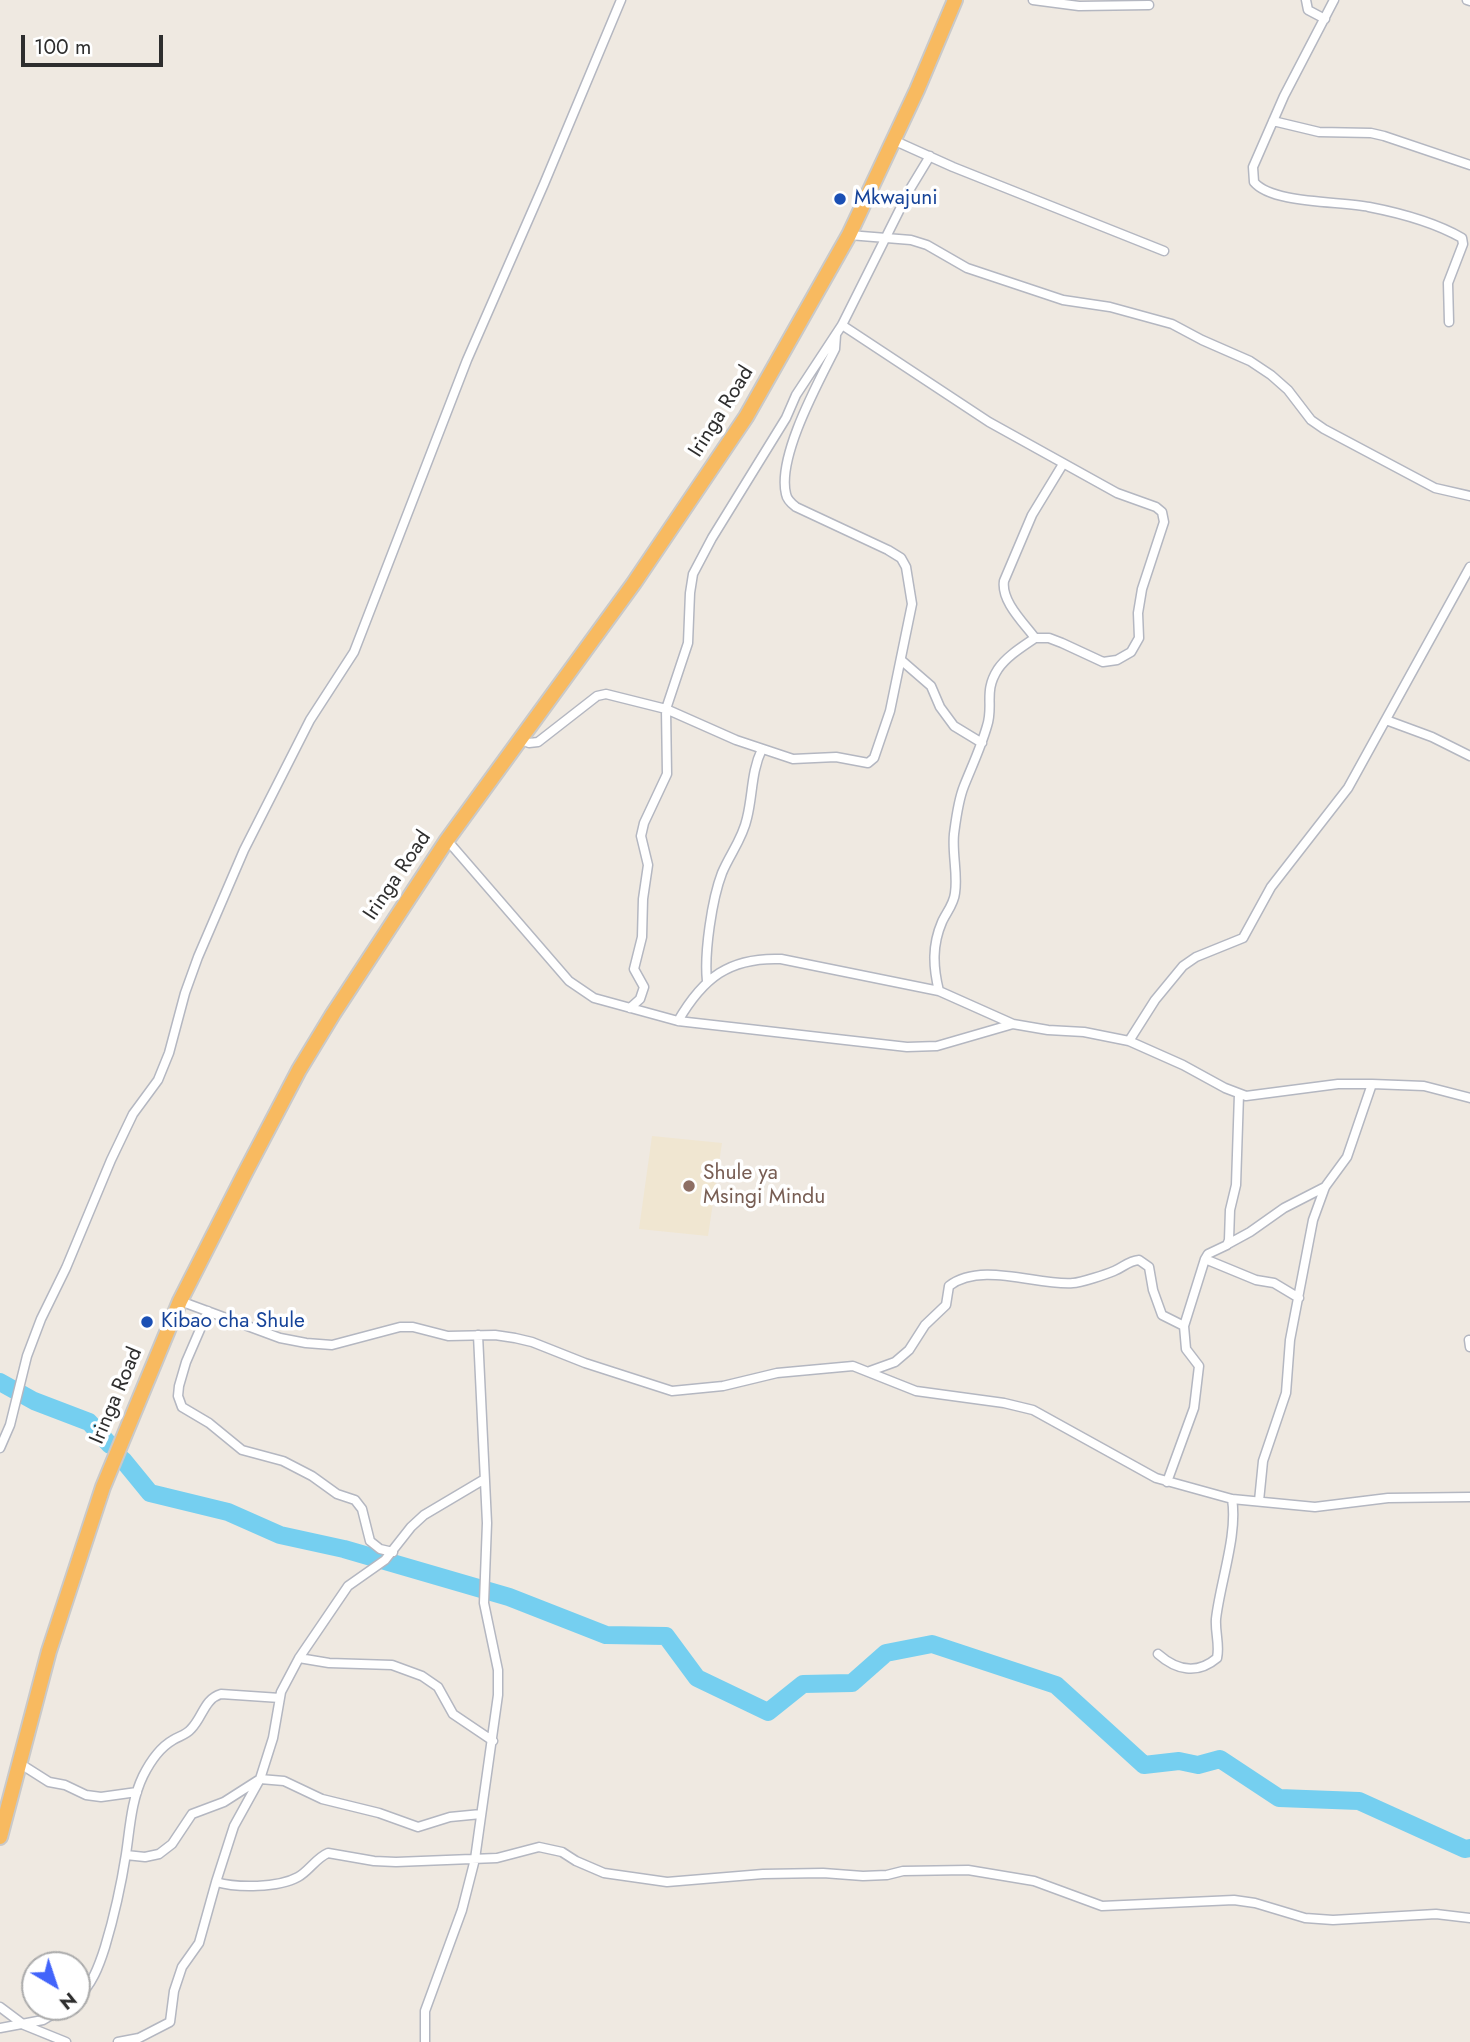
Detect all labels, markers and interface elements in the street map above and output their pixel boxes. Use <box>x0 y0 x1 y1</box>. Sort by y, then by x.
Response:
scale bar <box>24 21 166 65</box>
text: 100 m <box>34 32 91 62</box>
place label: Mkwajuni <box>854 186 938 212</box>
marker: Mkwajuni <box>832 191 848 207</box>
street label: Iringa Road <box>684 362 760 462</box>
street label: Iringa Road <box>359 826 437 926</box>
place label: Shule ya Msingi Mindu <box>703 1161 825 1211</box>
marker: Shule ya Msingi Mindu <box>681 1178 697 1194</box>
place label: Kibao cha Shule <box>161 1309 305 1335</box>
marker: Kibao cha Shule <box>139 1314 155 1330</box>
street label: Iringa Road <box>85 1344 149 1448</box>
north arrow <box>21 1951 91 2021</box>
text: N <box>54 1986 83 2016</box>

